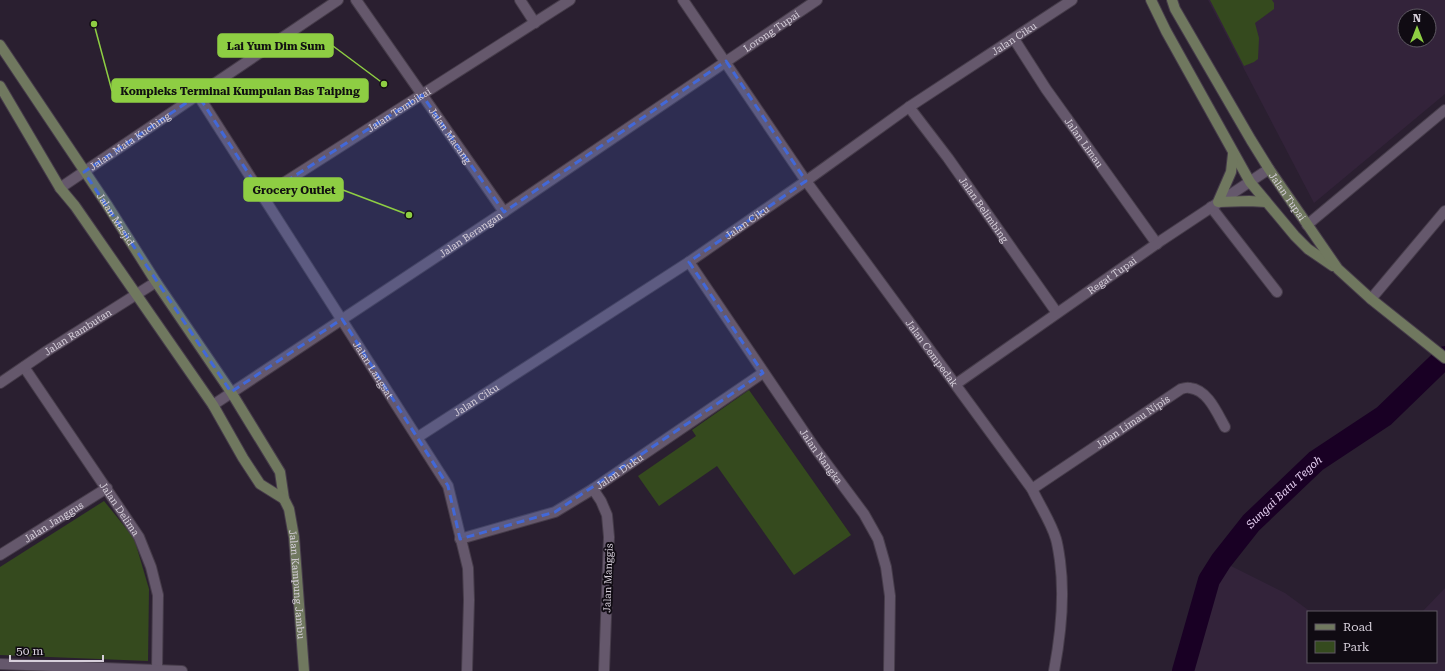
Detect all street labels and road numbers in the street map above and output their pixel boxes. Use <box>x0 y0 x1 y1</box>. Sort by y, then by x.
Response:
street label: Lorong Tupai <box>741 8 801 54</box>
street label: Jalan Ciku <box>989 19 1039 57</box>
street label: Jalan Tembikai <box>365 85 432 134</box>
street label: Jalan Macang <box>427 105 474 166</box>
street label: Jalan Mata Kuching <box>87 109 172 172</box>
street label: Jalan Limau <box>1063 115 1106 170</box>
street label: Jalan Tupai <box>1267 170 1308 222</box>
street label: Jalan Belimbing <box>957 174 1011 245</box>
street label: Jalan Masjid <box>95 190 137 248</box>
street label: Jalan Ciku <box>723 202 772 241</box>
street label: Jalan Berangan <box>437 209 505 259</box>
street label: Regat Tupai <box>1085 254 1138 296</box>
street label: Jalan Rambutan <box>42 306 114 357</box>
street label: Jalan Cempedak <box>904 317 961 389</box>
street label: Jalan Langsat <box>351 339 396 401</box>
street label: Jalan Ciku <box>451 381 501 418</box>
street label: Jalan Limau Nipis <box>1093 393 1172 450</box>
street label: Jalan Nangka <box>798 426 845 486</box>
street label: Jalan Duku <box>594 451 646 491</box>
street label: Jalan Delima <box>98 480 142 538</box>
street label: Jalan Janggus <box>22 499 85 544</box>
street label: Jalan Kampung Jambu <box>287 529 307 640</box>
street label: Jalan Manggis <box>601 543 615 613</box>

